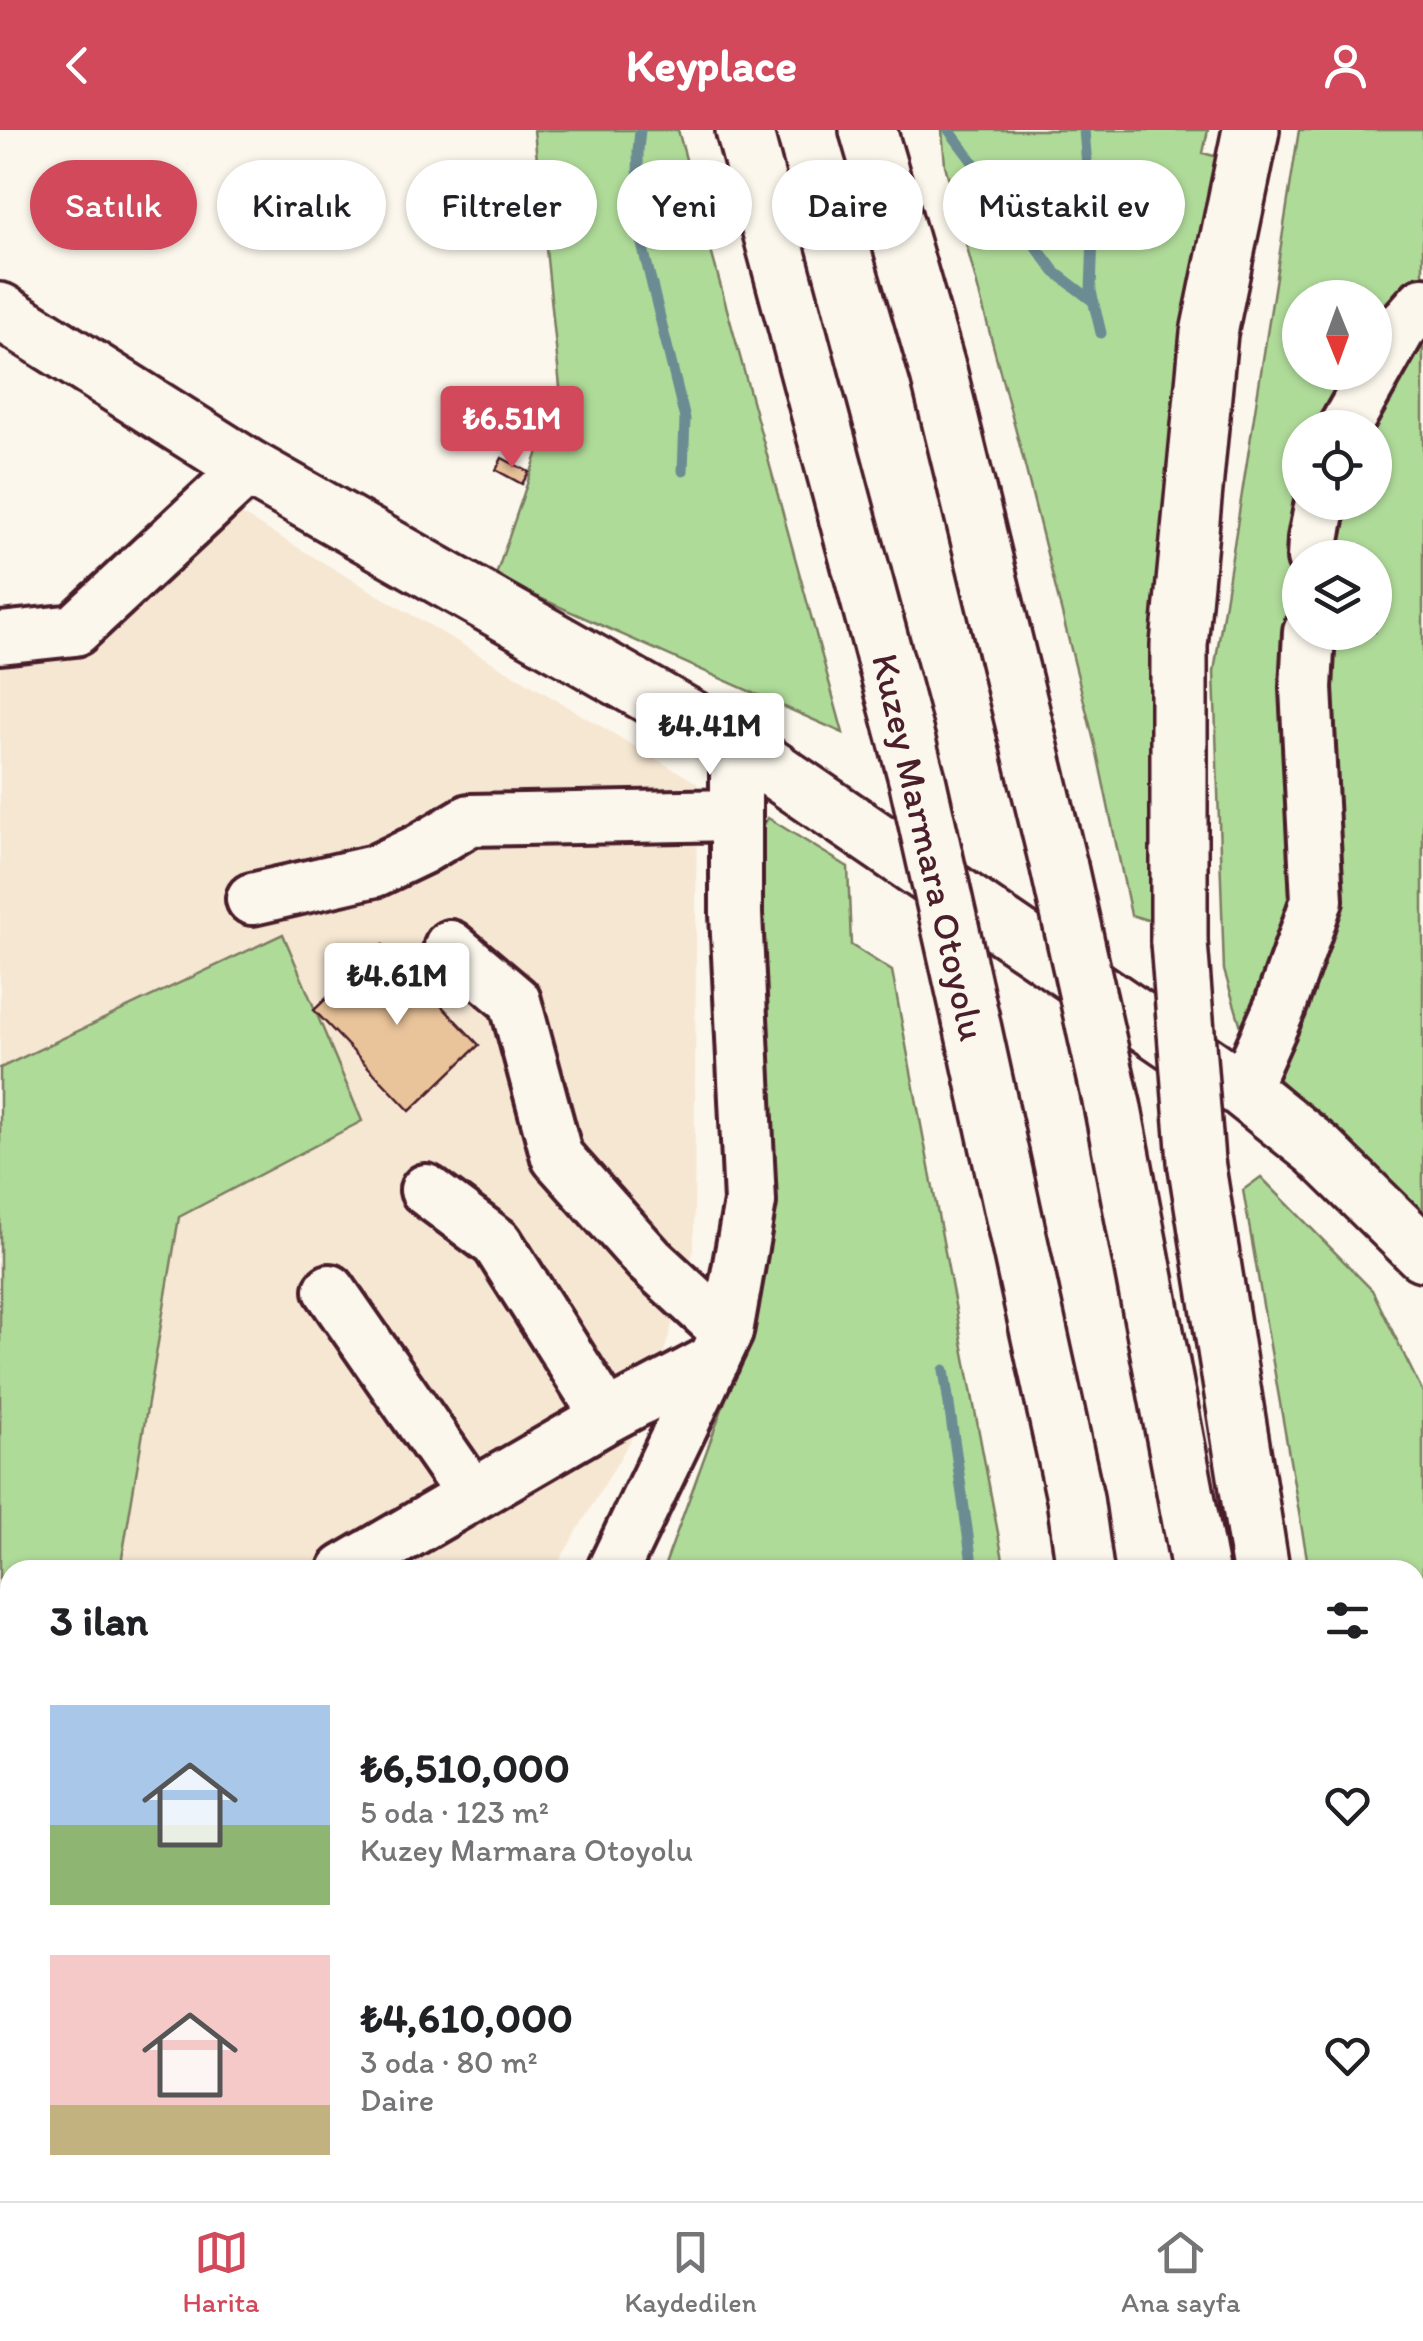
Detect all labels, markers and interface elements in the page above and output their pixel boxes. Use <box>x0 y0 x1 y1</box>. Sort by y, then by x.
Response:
icon: back <box>50 38 105 93</box>
text: Keyplace <box>626 38 797 92</box>
icon: person <box>1318 38 1373 93</box>
chip: Satılık <box>30 160 197 250</box>
chip: Kiralık <box>217 160 386 250</box>
chip: Filtreler <box>406 160 597 250</box>
chip: Yeni <box>617 160 752 250</box>
chip: Daire <box>772 160 923 250</box>
chip: Müstakil ev <box>943 160 1185 250</box>
north arrow <box>1282 280 1392 390</box>
map controls <box>1282 280 1392 650</box>
pin: ₺6.51M <box>431 386 593 471</box>
text: ₺6.51M <box>463 399 561 437</box>
button: locate <box>1282 410 1392 520</box>
button: layers <box>1282 540 1392 650</box>
street label: Kuzey Marmara Otoyolu <box>862 649 996 1045</box>
pin: ₺4.41M <box>629 693 791 778</box>
text: ₺4.41M <box>658 706 762 744</box>
pin: ₺4.61M <box>316 943 478 1028</box>
text: ₺4.61M <box>346 956 448 994</box>
icon: filters <box>1320 1593 1375 1648</box>
text: 3 ilan <box>50 1595 148 1646</box>
text: ₺6,510,000 <box>360 1742 570 1793</box>
icon: home <box>130 1745 250 1865</box>
icon: heart <box>1320 1778 1375 1833</box>
text: 5 oda · 123 m² <box>360 1793 549 1831</box>
text: Kuzey Marmara Otoyolu <box>360 1831 693 1869</box>
text: ₺4,610,000 <box>360 1992 573 2043</box>
icon: home <box>130 1995 250 2115</box>
icon: heart <box>1320 2028 1375 2083</box>
text: 3 oda · 80 m² <box>360 2043 538 2081</box>
text: Daire <box>360 2081 434 2119</box>
tab: Harita <box>182 2225 260 2319</box>
tab: Kaydedilen <box>624 2225 757 2319</box>
tab: Ana sayfa <box>1121 2225 1241 2319</box>

